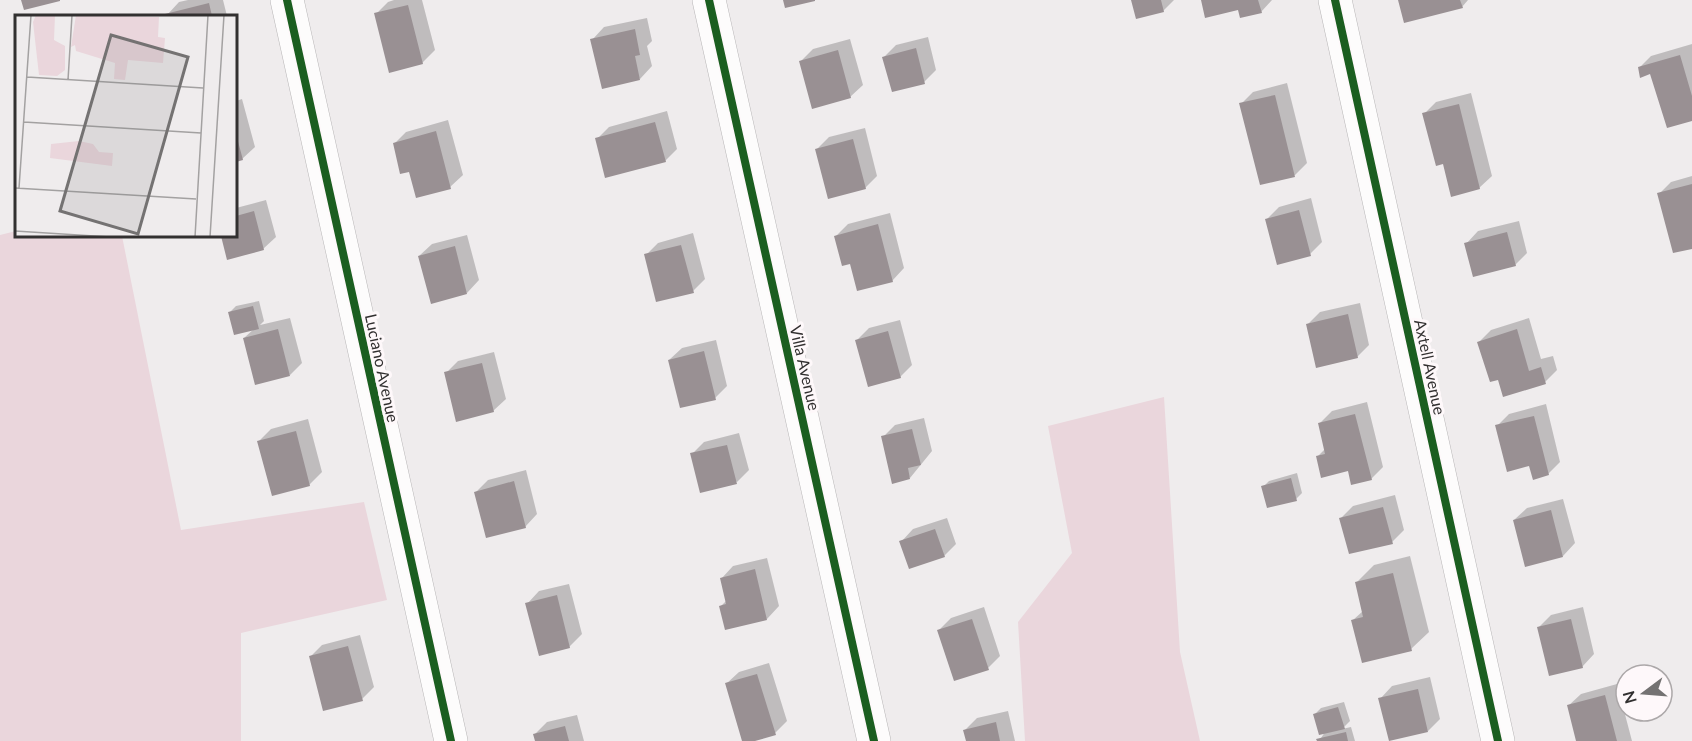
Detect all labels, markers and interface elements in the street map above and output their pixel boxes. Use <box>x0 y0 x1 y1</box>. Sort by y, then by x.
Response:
inset map <box>15 15 237 237</box>
street label: Luciano Avenue <box>362 312 403 424</box>
street label: Axtell Avenue <box>1411 317 1450 416</box>
street label: Villa Avenue <box>786 324 824 412</box>
north arrow <box>1614 663 1674 723</box>
text: N <box>1618 689 1640 706</box>

